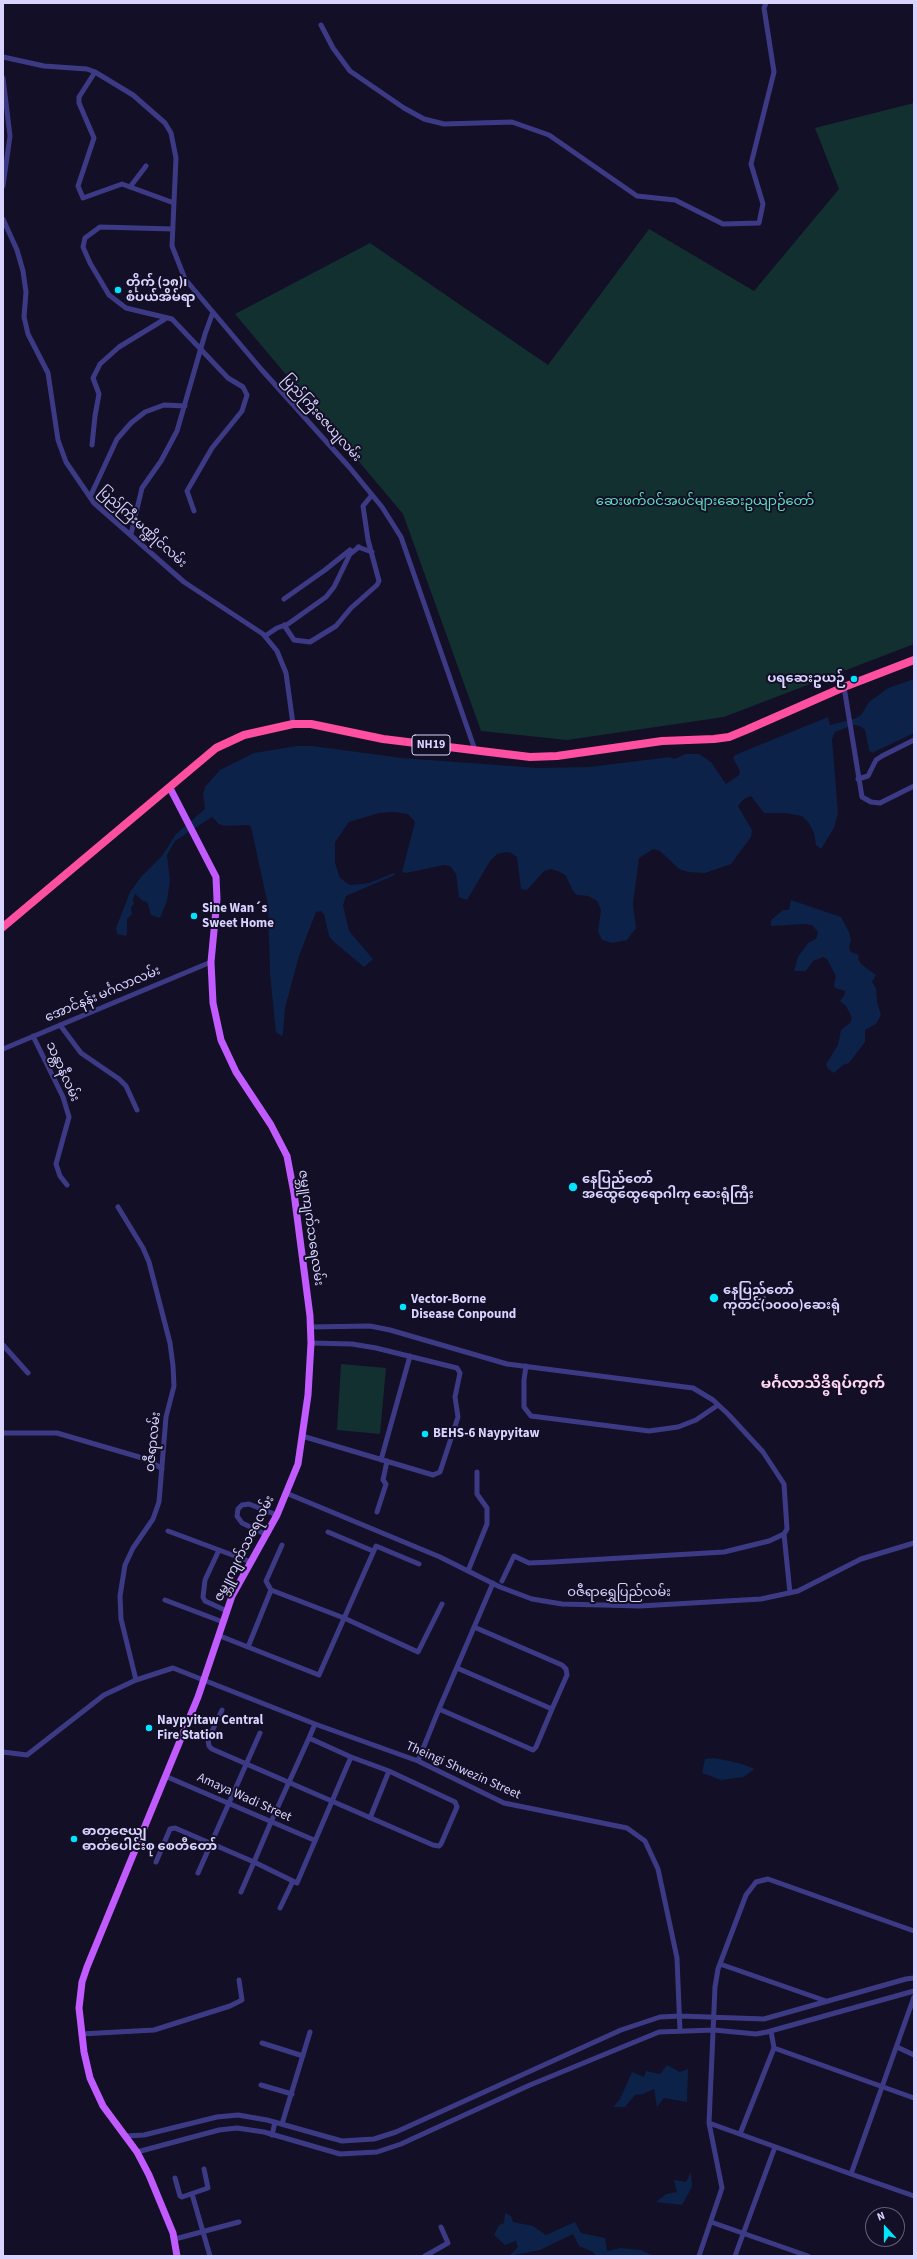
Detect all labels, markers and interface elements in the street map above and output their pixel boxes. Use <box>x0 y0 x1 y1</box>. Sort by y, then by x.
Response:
place label: တိုက် (၁၈)၊ စံပယ်အိမ်ရာ <box>126 275 195 306</box>
marker: တိုက် (၁၈)၊ စံပယ်အိမ်ရာ <box>113 285 123 295</box>
street label: ပြည်ကြီးဇေယျလမ်း <box>278 372 364 466</box>
street label: ပြည်ကြီးမဏ္ဍိုင်လမ်း <box>95 484 189 572</box>
park label: ဆေးဖက်ဝင်အပင်များဆေးဥယျာဉ်တော် <box>596 494 814 510</box>
place label: ပရဆေးဥယဉ် <box>767 671 846 687</box>
marker: ပရဆေးဥယဉ် <box>849 674 859 684</box>
road number: NH19 <box>412 735 450 755</box>
place label: Sine Wan´s Sweet Home <box>202 901 274 932</box>
marker: Sine Wan´s Sweet Home <box>189 911 199 921</box>
street label: အောင်နန်း မင်္ဂလာလမ်း <box>43 964 163 1026</box>
street label: သန္တာနီလမ်း <box>42 1040 82 1104</box>
street label: ဇမ္ဘူကျက်သရေလမ်း <box>294 1169 326 1287</box>
place label: နေပြည်တော် အထွေထွေရောဂါကု ဆေးရုံကြီး <box>582 1172 754 1203</box>
marker: နေပြည်တော် အထွေထွေရောဂါကု ဆေးရုံကြီး <box>567 1181 579 1193</box>
place label: နေပြည်တော် ကုတင်(၁၀၀၀)ဆေးရုံ <box>723 1283 840 1314</box>
place label: Vector-Borne Disease Conpound <box>411 1292 516 1323</box>
marker: နေပြည်တော် ကုတင်(၁၀၀၀)ဆေးရုံ <box>708 1292 720 1304</box>
marker: Vector-Borne Disease Conpound <box>398 1302 408 1312</box>
district label: မင်္ဂလာသိဒ္ဓိရပ်ကွက် <box>761 1376 885 1394</box>
street label: ဝဇီရာလမ်း <box>143 1411 165 1473</box>
place label: BEHS-6 Naypyitaw <box>433 1426 540 1442</box>
marker: BEHS-6 Naypyitaw <box>420 1429 430 1439</box>
street label: ဇမ္ဘူကျက်သရေလမ်း <box>212 1493 278 1605</box>
street label: ဝဇီရာရွှေပြည်လမ်း <box>567 1585 671 1601</box>
place label: Naypyitaw Central Fire Station <box>157 1713 263 1744</box>
marker: Naypyitaw Central Fire Station <box>144 1723 154 1733</box>
street label: Theingi Shwezin Street <box>403 1739 523 1803</box>
street label: Amaya Wadi Street <box>194 1770 294 1826</box>
place label: ဓာတုဇေယျ ဓာတ်ပေါင်းစု စေတီတော် <box>82 1824 217 1855</box>
marker: ဓာတုဇေယျ ဓာတ်ပေါင်းစု စေတီတော် <box>69 1834 79 1844</box>
north arrow <box>865 2207 905 2247</box>
text: N <box>875 2208 887 2225</box>

